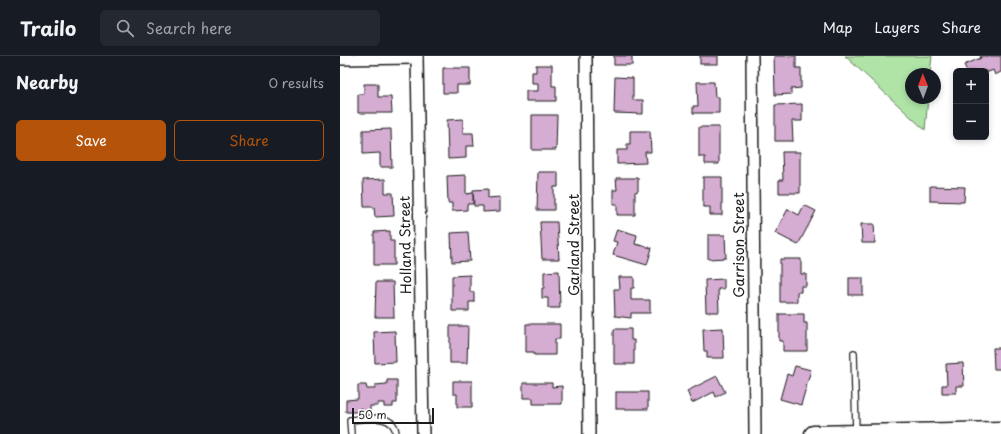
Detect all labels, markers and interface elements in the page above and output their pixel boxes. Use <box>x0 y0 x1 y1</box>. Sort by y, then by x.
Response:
search box <box>100 10 380 46</box>
text: Trailo <box>20 14 76 42</box>
text: Search here <box>146 16 232 39</box>
icon: search <box>114 17 136 39</box>
text: Map <box>823 17 853 38</box>
text: Layers <box>875 17 920 38</box>
text: Share <box>942 17 981 38</box>
north arrow <box>905 68 941 104</box>
map controls <box>953 68 989 140</box>
button: + <box>953 68 989 104</box>
text: Nearby <box>16 69 78 95</box>
text: 0 results <box>269 73 324 92</box>
button: − <box>953 104 989 140</box>
button: Save <box>16 120 166 161</box>
button: Share <box>174 120 324 161</box>
street label: Garrison Street <box>728 192 749 298</box>
street label: Garland Street <box>563 194 584 296</box>
street label: Holland Street <box>394 195 416 294</box>
scale bar <box>352 406 434 425</box>
text: 50 m <box>358 406 387 423</box>

